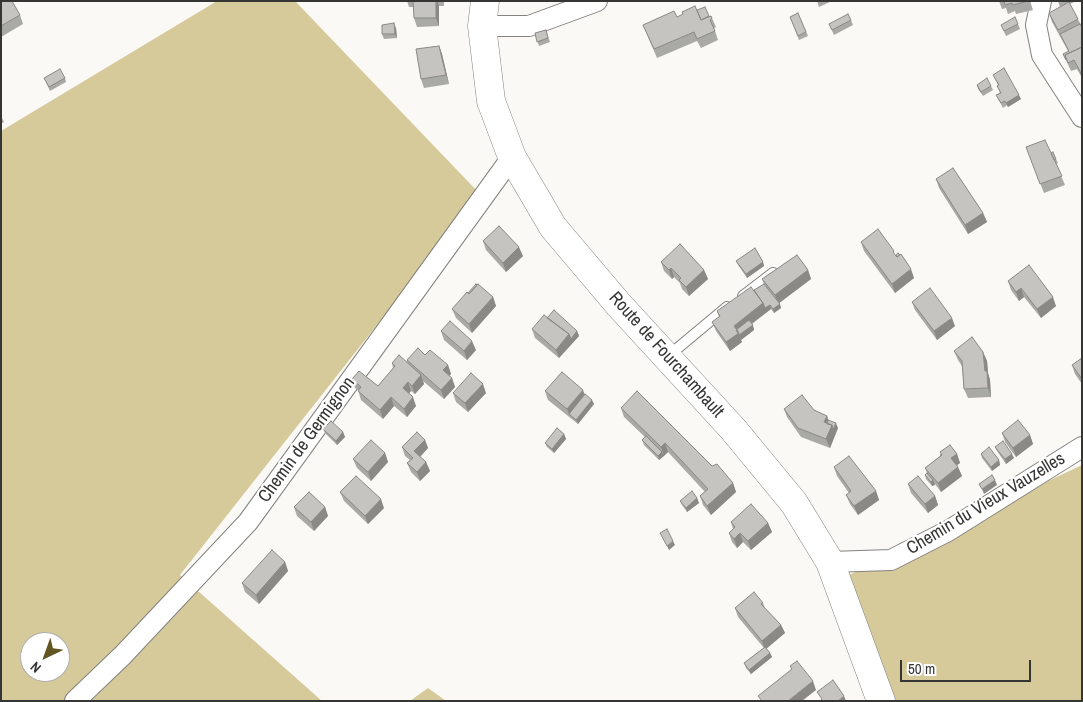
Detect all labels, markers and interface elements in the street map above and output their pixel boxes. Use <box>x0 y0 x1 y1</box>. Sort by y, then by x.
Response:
street label: Route de Fourchambault <box>604 288 728 422</box>
street label: Chemin de Germignon <box>254 373 360 507</box>
street label: Chemin du Vieux Vauzelles <box>903 448 1069 560</box>
north arrow <box>20 632 70 682</box>
scale bar <box>903 650 1034 682</box>
text: N <box>27 658 45 677</box>
text: 50 m <box>908 658 935 679</box>

